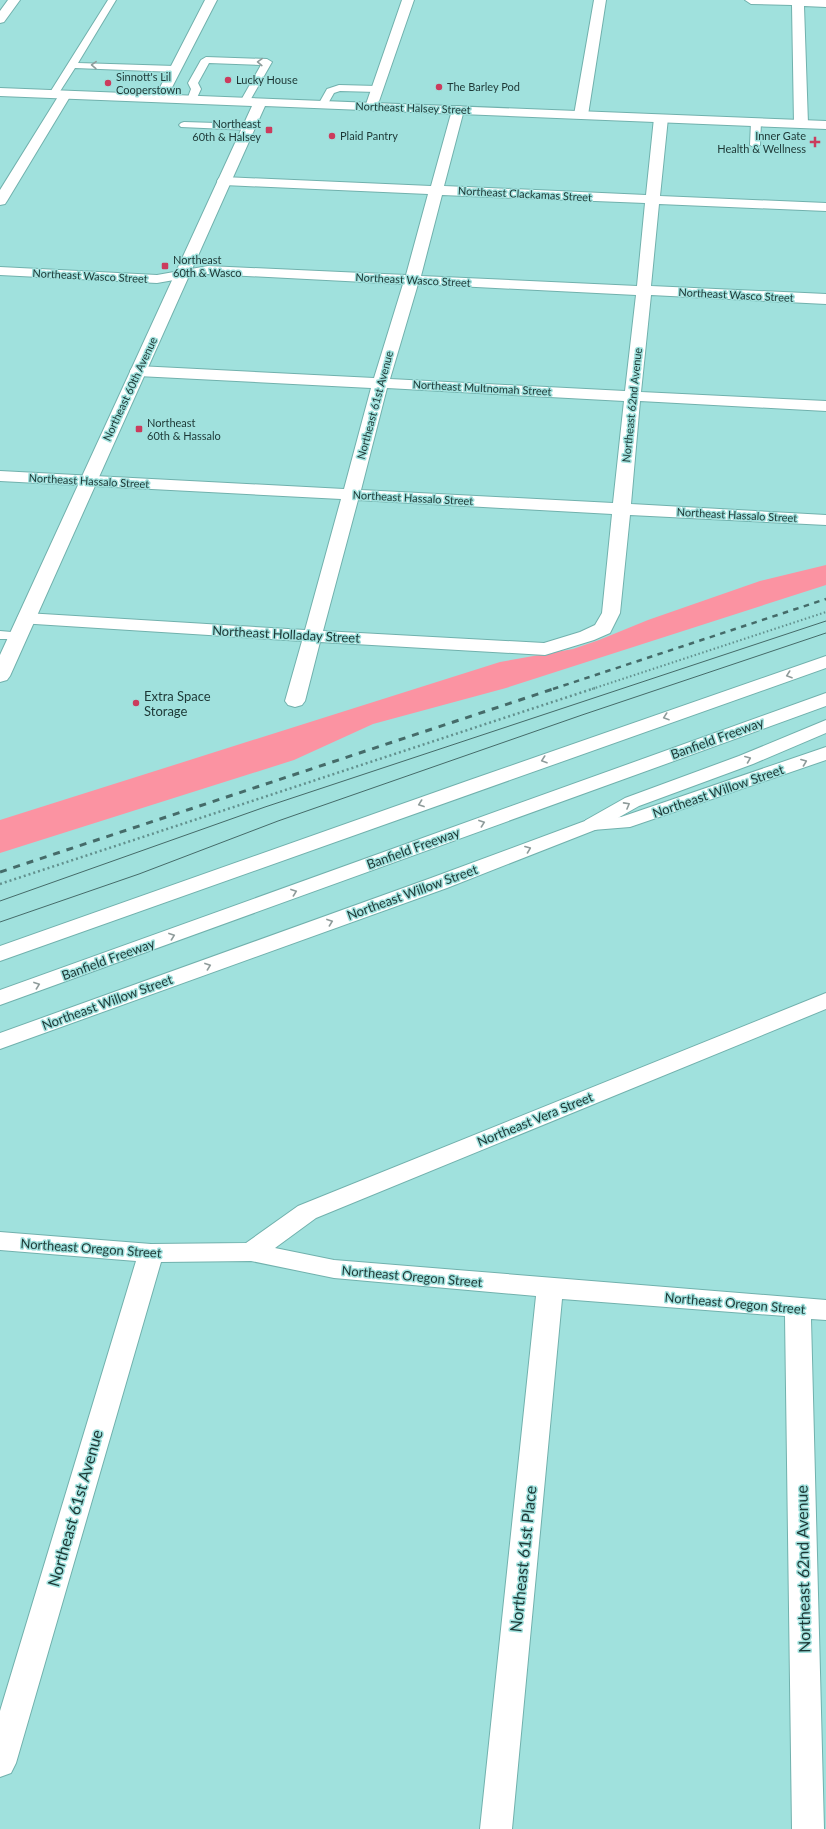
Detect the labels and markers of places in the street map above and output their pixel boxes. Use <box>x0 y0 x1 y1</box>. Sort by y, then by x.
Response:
place label: Sinnott's Lil Cooperstown <box>116 70 181 96</box>
place label: Lucky House <box>236 73 298 86</box>
marker: Lucky House <box>223 75 233 85</box>
marker: Sinnott's Lil Cooperstown <box>103 78 113 88</box>
place label: The Barley Pod <box>447 80 520 93</box>
marker: The Barley Pod <box>434 82 444 92</box>
place label: Northeast 60th & Halsey <box>192 117 261 143</box>
marker: Northeast 60th & Halsey <box>264 125 274 135</box>
place label: Plaid Pantry <box>340 129 398 142</box>
place label: Inner Gate Health & Wellness <box>717 129 806 155</box>
marker: Plaid Pantry <box>327 131 337 141</box>
marker: Inner Gate Health & Wellness <box>809 136 821 148</box>
place label: Northeast 60th & Wasco <box>173 253 242 279</box>
marker: Northeast 60th & Wasco <box>160 261 170 271</box>
place label: Northeast 60th & Hassalo <box>147 416 221 442</box>
marker: Northeast 60th & Hassalo <box>134 424 144 434</box>
place label: Extra Space Storage <box>144 688 211 719</box>
marker: Extra Space Storage <box>131 698 141 708</box>

